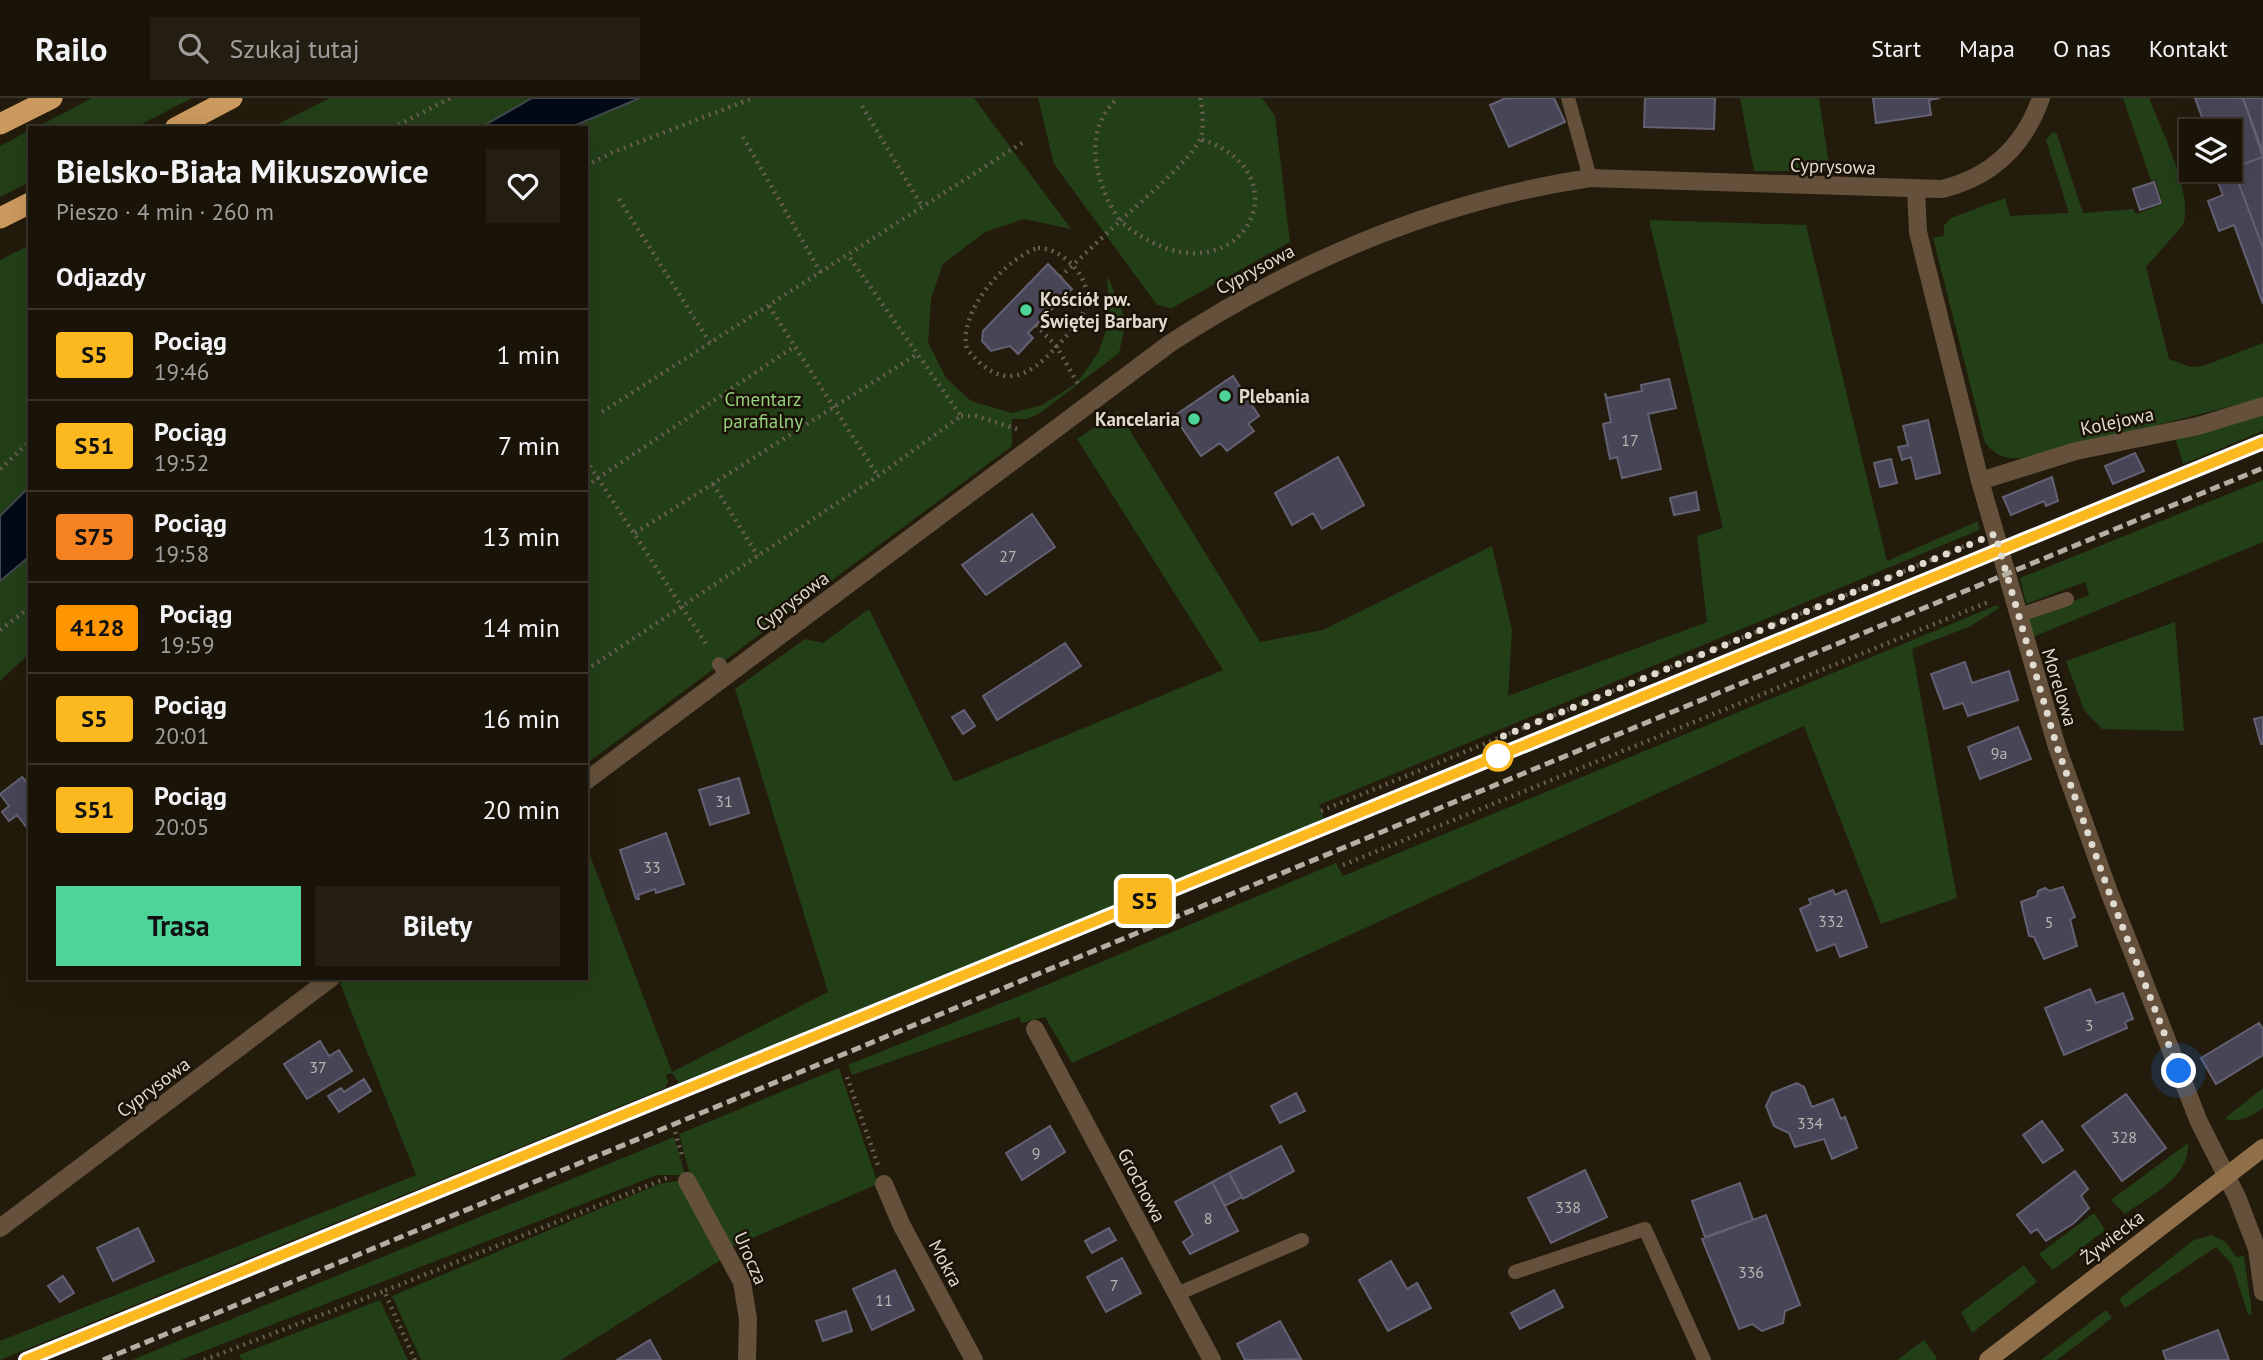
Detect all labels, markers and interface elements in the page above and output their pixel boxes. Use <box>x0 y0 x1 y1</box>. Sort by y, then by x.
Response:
search box <box>150 17 640 80</box>
text: Railo <box>35 27 108 70</box>
icon: search <box>174 29 212 67</box>
text: Szukaj tutaj <box>230 32 360 65</box>
text: Start <box>1871 33 1921 64</box>
text: Mapa <box>1959 33 2015 64</box>
text: O nas <box>2053 33 2111 64</box>
text: Kontakt <box>2149 33 2228 64</box>
map controls <box>2179 119 2242 182</box>
button: layers <box>2179 119 2242 182</box>
text: Bielsko-Biała Mikuszowice <box>56 149 429 192</box>
button: heart <box>486 149 560 223</box>
street label: Cyprysowa <box>1790 153 1876 179</box>
text: Pieszo · 4 min · 260 m <box>56 197 274 226</box>
street label: Cyprysowa <box>1211 238 1299 300</box>
text: Odjazdy <box>56 260 146 293</box>
place label: Kościół pw. Świętej Barbary <box>1040 287 1168 333</box>
marker: Kościół pw. Świętej Barbary <box>1018 302 1034 318</box>
text: Pociąg <box>154 324 227 357</box>
text: 1 min <box>497 338 560 371</box>
text: S5 <box>81 339 108 370</box>
text: 19:46 <box>154 357 209 386</box>
place label: Plebania <box>1239 384 1310 408</box>
park label: Cmentarz parafialny <box>723 387 803 433</box>
marker: Plebania <box>1217 388 1233 404</box>
street label: Kolejowa <box>2078 402 2156 440</box>
place label: Kancelaria <box>1095 407 1180 431</box>
marker: Kancelaria <box>1186 411 1202 427</box>
text: Pociąg <box>154 415 227 448</box>
text: 7 min <box>498 429 560 462</box>
text: S51 <box>75 430 114 461</box>
house number: 17 <box>1621 430 1639 450</box>
text: 19:52 <box>154 448 209 477</box>
text: Pociąg <box>154 506 227 539</box>
text: 13 min <box>482 520 560 553</box>
text: S75 <box>75 521 114 552</box>
text: 19:58 <box>154 539 209 568</box>
house number: 27 <box>999 546 1017 566</box>
street label: Cyprysowa <box>750 566 834 636</box>
text: Pociąg <box>159 597 232 630</box>
text: 14 min <box>482 611 560 644</box>
text: 4128 <box>70 612 124 643</box>
text: 19:59 <box>159 630 215 659</box>
street label: Morelowa <box>2037 645 2083 729</box>
text: Pociąg <box>154 688 227 721</box>
text: 16 min <box>482 702 560 735</box>
text: S5 <box>81 703 108 734</box>
text: 20:01 <box>154 721 209 750</box>
unlabelled marker <box>1483 741 1513 771</box>
house number: 9a <box>1991 743 2007 763</box>
text: Pociąg <box>154 779 227 812</box>
house number: 31 <box>715 791 733 811</box>
text: 20 min <box>482 793 560 826</box>
text: S51 <box>75 794 114 825</box>
text: 20:05 <box>154 812 209 841</box>
house number: 33 <box>643 857 661 877</box>
line badge: S5 <box>1114 878 1176 924</box>
text: S5 <box>1132 885 1158 916</box>
button: Trasa <box>56 886 301 966</box>
button: Bilety <box>315 886 560 966</box>
house number: 332 <box>1818 911 1844 931</box>
house number: 5 <box>2045 912 2053 932</box>
house number: 3 <box>2085 1015 2093 1035</box>
street label: Cyprysowa <box>111 1052 195 1122</box>
your location <box>2161 1053 2196 1088</box>
house number: 37 <box>309 1057 327 1077</box>
house number: 334 <box>1797 1113 1823 1133</box>
house number: 328 <box>2111 1127 2137 1147</box>
house number: 9 <box>1032 1143 1040 1163</box>
street label: Grochowa <box>1112 1144 1172 1226</box>
house number: 338 <box>1555 1197 1581 1217</box>
street label: Żywiecka <box>2075 1205 2149 1269</box>
house number: 8 <box>1204 1208 1212 1228</box>
street label: Urocza <box>729 1228 773 1288</box>
street label: Mokra <box>924 1235 968 1291</box>
house number: 336 <box>1738 1262 1764 1282</box>
house number: 7 <box>1110 1275 1118 1295</box>
house number: 11 <box>875 1290 893 1310</box>

